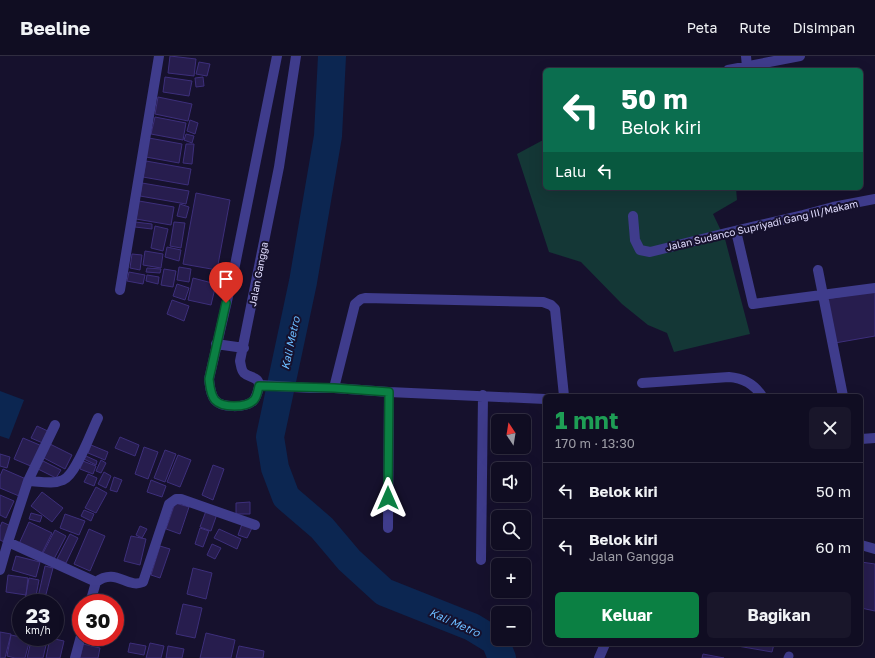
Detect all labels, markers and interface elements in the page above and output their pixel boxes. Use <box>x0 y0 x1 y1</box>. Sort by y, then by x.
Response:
text: Beeline <box>20 16 90 39</box>
text: Peta <box>687 19 717 36</box>
text: Rute <box>739 19 771 36</box>
text: Disimpan <box>793 19 855 36</box>
text: 50 m <box>621 82 688 115</box>
icon: left <box>555 84 607 136</box>
text: Belok kiri <box>621 116 701 138</box>
icon: left <box>594 160 616 182</box>
text: Lalu <box>555 162 586 180</box>
street label: Jalan Sudanco Supriyadi Gang III/Makam <box>665 197 859 253</box>
street label: Jalan Gangga <box>246 241 270 307</box>
pin <box>209 262 243 303</box>
icon: arrive <box>215 268 237 290</box>
water label: Kali Metro <box>278 314 302 371</box>
text: 1 mnt <box>555 405 618 434</box>
button: close <box>809 407 851 449</box>
north arrow <box>491 414 531 454</box>
map controls <box>491 414 531 646</box>
text: 170 m · 13:30 <box>555 435 635 451</box>
button: sound <box>491 462 531 502</box>
position arrow <box>367 477 409 519</box>
icon: left <box>555 480 577 502</box>
text: Belok kiri <box>589 482 658 500</box>
text: 50 m <box>816 482 851 500</box>
button: search <box>491 510 531 550</box>
text: Belok kiri <box>589 530 658 548</box>
icon: left <box>555 536 577 558</box>
text: 60 m <box>816 538 851 556</box>
text: Jalan Gangga <box>589 548 674 564</box>
button: + <box>491 558 531 598</box>
button: Keluar <box>555 592 699 638</box>
button: Bagikan <box>707 592 851 638</box>
speed limit sign: 30 <box>72 594 124 646</box>
text: 23 <box>26 603 50 627</box>
water label: Kali Metro <box>428 605 484 639</box>
button: − <box>491 606 531 646</box>
text: km/h <box>25 624 51 636</box>

